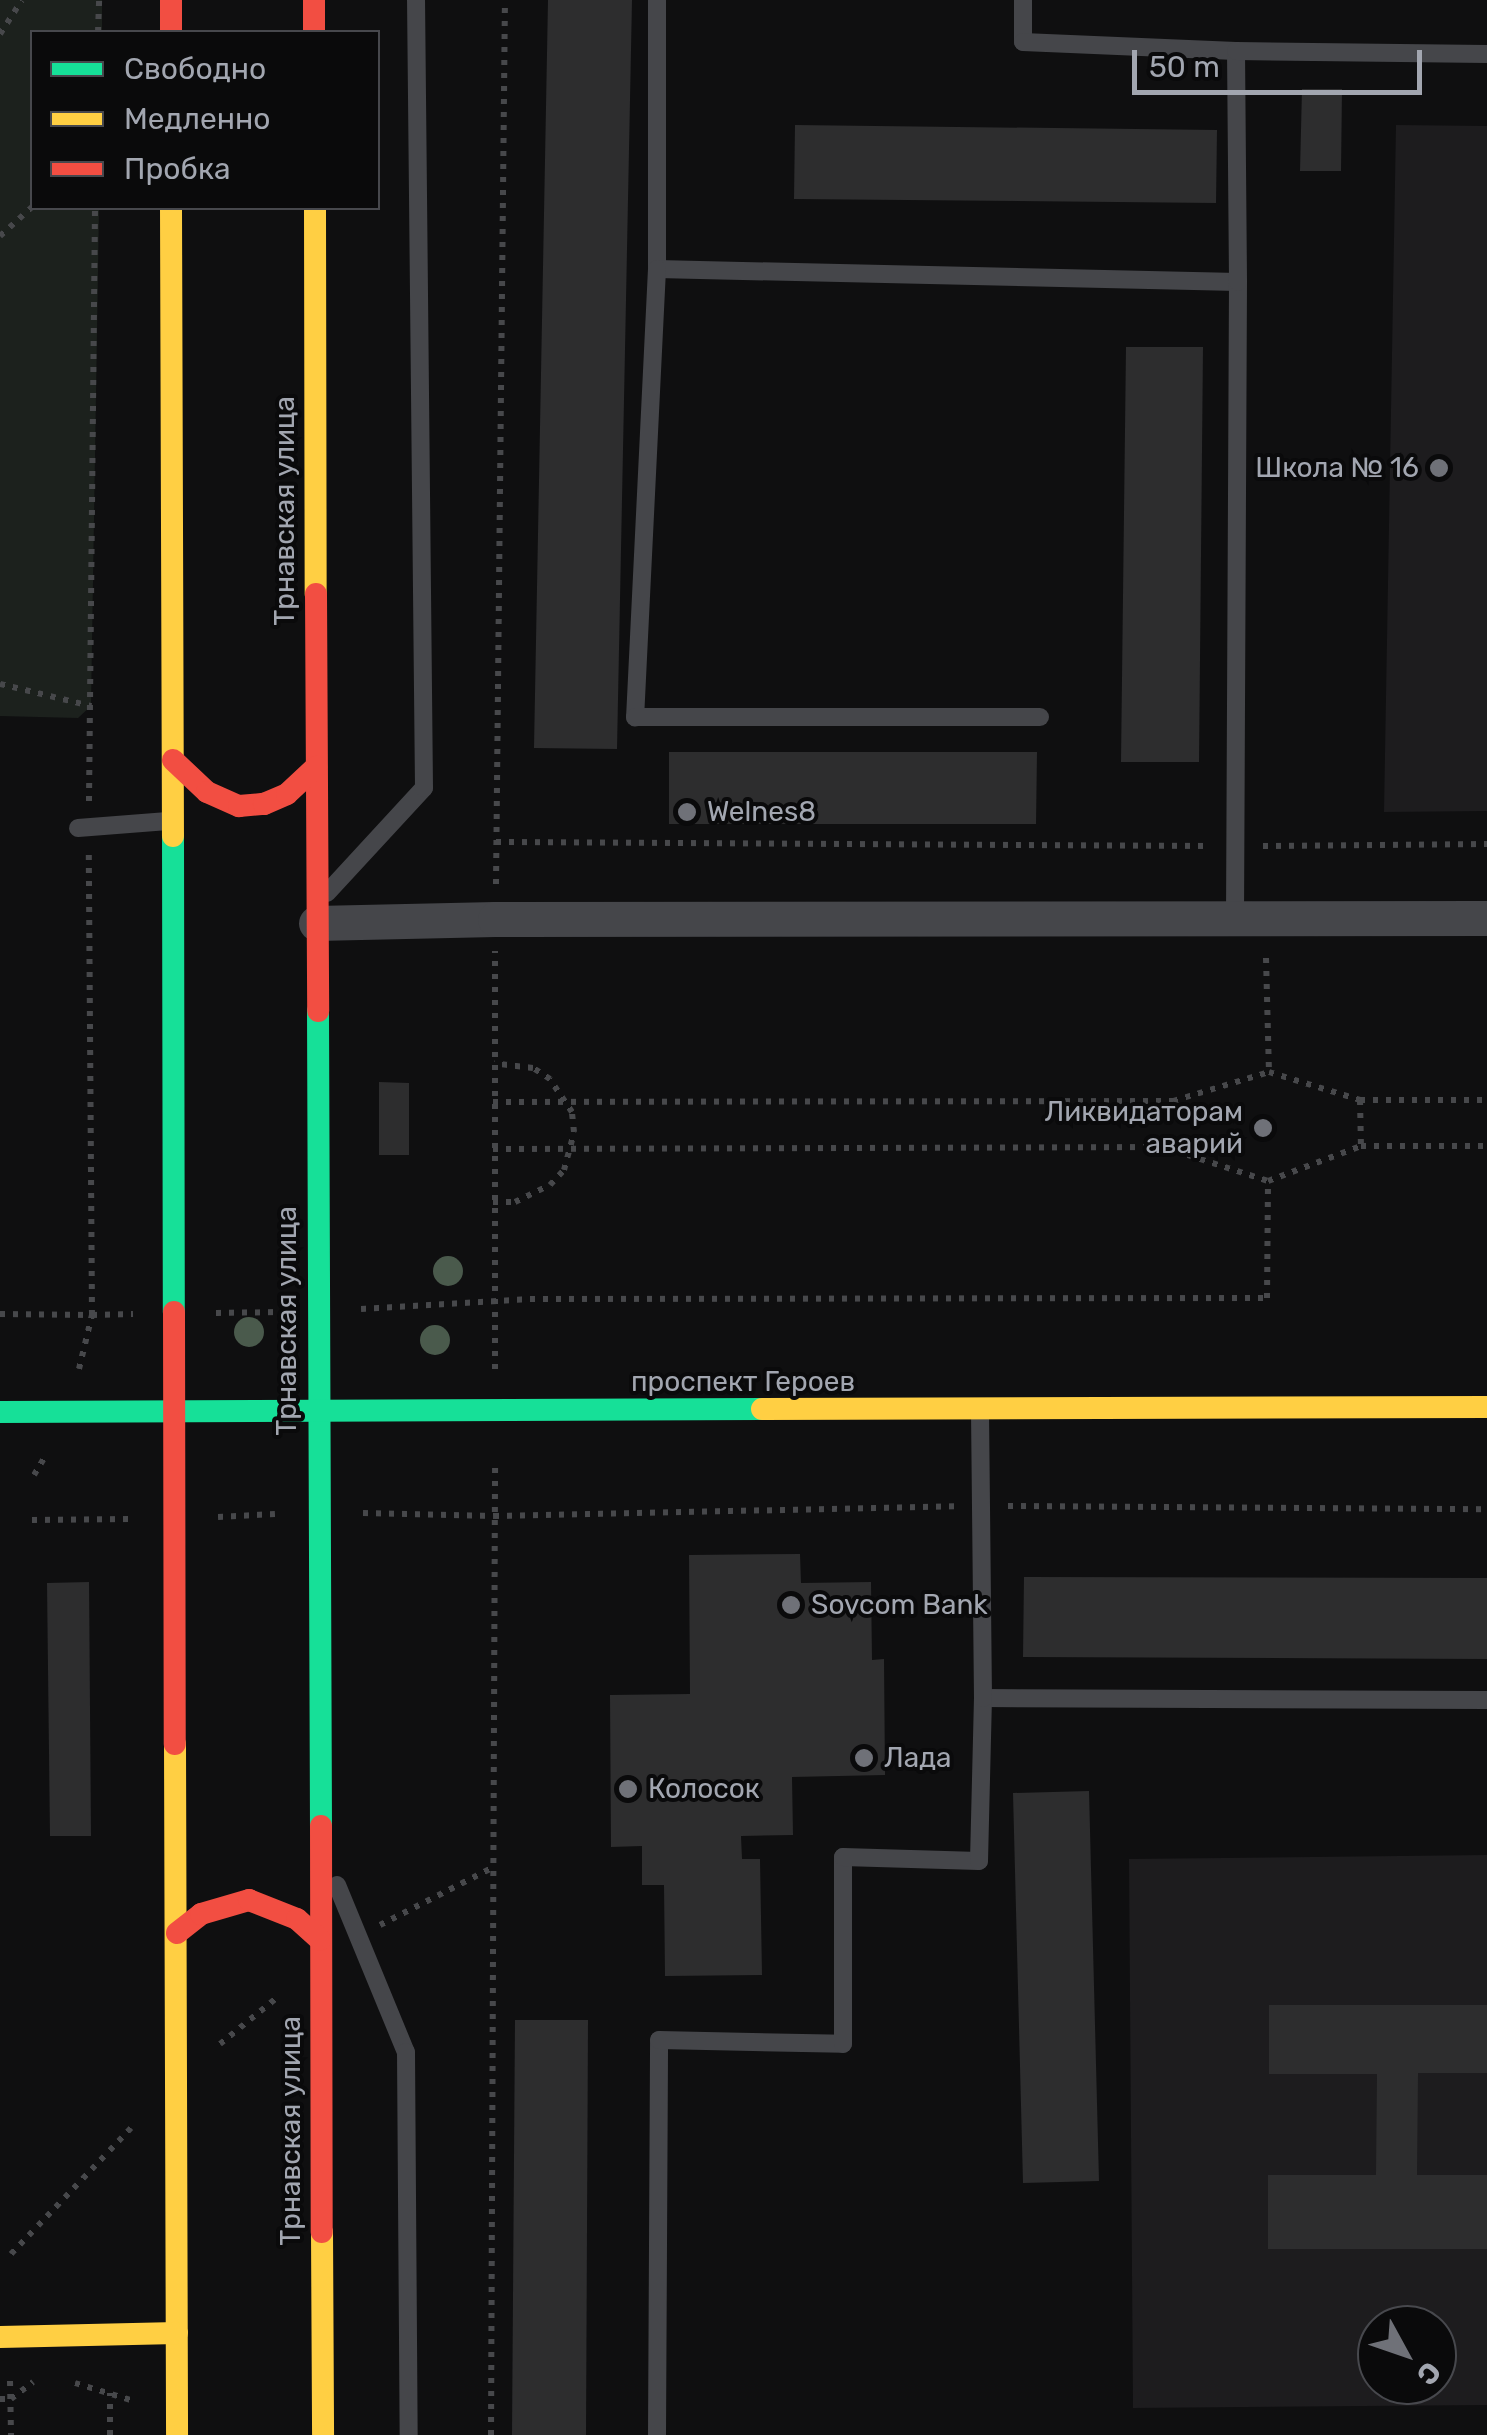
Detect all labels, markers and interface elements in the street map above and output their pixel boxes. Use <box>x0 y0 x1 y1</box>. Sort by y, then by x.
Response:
legend <box>30 30 380 210</box>
scale bar <box>1137 30 1427 92</box>
text: 50 m <box>1149 49 1220 85</box>
text: Свободно <box>124 51 266 87</box>
text: Медленно <box>124 101 271 137</box>
text: Пробка <box>124 151 231 187</box>
street label: Трнавская улица <box>268 396 302 626</box>
place label: Школа № 16 <box>1255 451 1419 485</box>
marker: Школа № 16 <box>1428 457 1450 479</box>
place label: Welnes8 <box>707 795 816 829</box>
marker: Welnes8 <box>676 801 698 823</box>
place label: Ликвидаторам аварий <box>1045 1095 1243 1161</box>
marker: Ликвидаторам аварий <box>1252 1117 1274 1139</box>
street label: Трнавская улица <box>270 1206 304 1436</box>
street label: проспект Героев <box>631 1365 855 1399</box>
place label: Sovcom Bank <box>811 1588 988 1622</box>
marker: Sovcom Bank <box>780 1594 802 1616</box>
place label: Лада <box>884 1741 951 1775</box>
marker: Лада <box>853 1747 875 1769</box>
place label: Колосок <box>648 1772 760 1806</box>
marker: Колосок <box>617 1778 639 1800</box>
street label: Трнавская улица <box>274 2016 308 2246</box>
north arrow <box>1357 2305 1457 2405</box>
text: С <box>1410 2355 1448 2391</box>

